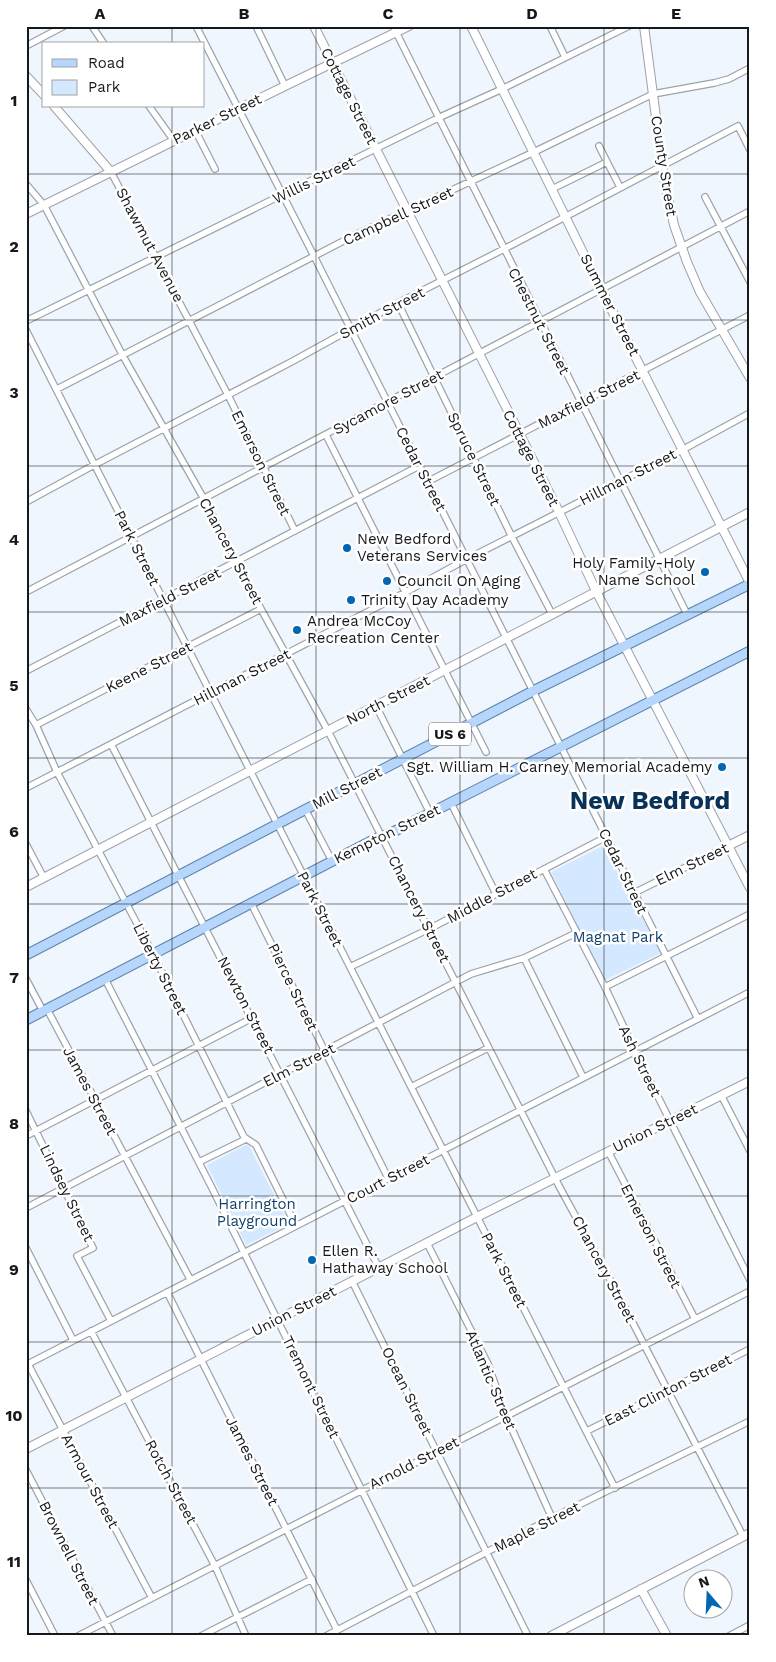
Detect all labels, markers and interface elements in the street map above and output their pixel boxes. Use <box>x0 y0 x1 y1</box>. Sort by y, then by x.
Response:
text: A <box>95 4 106 23</box>
text: B <box>239 4 250 23</box>
text: C <box>383 4 394 23</box>
text: D <box>526 4 538 23</box>
text: E <box>671 4 681 23</box>
legend <box>42 42 205 108</box>
street label: Cottage Street <box>317 45 381 148</box>
text: Road <box>88 54 125 72</box>
text: Park <box>88 78 121 96</box>
street label: Parker Street <box>170 89 265 148</box>
text: 1 <box>11 91 17 110</box>
street label: County Street <box>647 114 681 218</box>
street label: Willis Street <box>270 152 359 208</box>
street label: Campbell Street <box>340 182 457 249</box>
street label: Shawmut Avenue <box>112 185 188 305</box>
text: 2 <box>9 237 19 256</box>
street label: Summer Street <box>577 251 644 360</box>
street label: Chestnut Street <box>504 265 574 378</box>
street label: Smith Street <box>336 283 428 343</box>
street label: Sycamore Street <box>330 365 447 439</box>
street label: Maxfield Street <box>535 365 644 432</box>
text: 3 <box>9 383 19 402</box>
street label: Emerson Street <box>228 407 295 519</box>
street label: Cottage Street <box>499 407 563 510</box>
street label: Spruce Street <box>444 409 505 509</box>
street label: Cedar Street <box>392 424 450 515</box>
street label: Hillman Street <box>576 444 680 509</box>
street label: Chancery Street <box>195 495 267 608</box>
street label: Park Street <box>110 507 164 589</box>
text: 4 <box>9 530 19 549</box>
place label: New Bedford Veterans Services <box>357 530 487 565</box>
marker: New Bedford Veterans Services <box>341 542 353 554</box>
place label: Holy Family-Holy Name School <box>572 554 695 589</box>
street label: Maxfield Street <box>116 563 225 630</box>
marker: Holy Family-Holy Name School <box>699 566 711 578</box>
place label: Council On Aging <box>397 572 521 590</box>
marker: Council On Aging <box>381 575 393 587</box>
place label: Trinity Day Academy <box>361 591 509 609</box>
marker: Trinity Day Academy <box>345 594 357 606</box>
place label: Andrea McCoy Recreation Center <box>307 612 439 647</box>
marker: Andrea McCoy Recreation Center <box>291 624 303 636</box>
street label: Keene Street <box>103 637 196 697</box>
street label: Hillman Street <box>190 644 294 709</box>
street label: North Street <box>343 671 433 729</box>
text: 5 <box>9 676 19 695</box>
road number: US 6 <box>429 722 471 746</box>
place label: Sgt. William H. Carney Memorial Academy <box>407 758 712 776</box>
marker: Sgt. William H. Carney Memorial Academy <box>716 761 728 773</box>
street label: Mill Street <box>309 762 385 813</box>
district label: New Bedford <box>570 786 730 815</box>
street label: Kempton Street <box>331 800 444 868</box>
text: 6 <box>9 822 19 841</box>
street label: Cedar Street <box>595 825 652 917</box>
street label: Elm Street <box>653 838 732 889</box>
street label: Chancery Street <box>384 852 454 966</box>
street label: Middle Street <box>444 864 541 927</box>
street label: Park Street <box>293 868 347 950</box>
street label: Liberty Street <box>129 920 191 1019</box>
park label: Magnat Park <box>573 928 664 946</box>
street label: Pierce Street <box>264 940 322 1034</box>
street label: Newton Street <box>214 953 279 1057</box>
text: 7 <box>9 968 19 987</box>
street label: Ash Street <box>615 1022 665 1100</box>
street label: Elm Street <box>260 1039 339 1091</box>
street label: James Street <box>59 1044 121 1139</box>
street label: Union Street <box>610 1099 701 1156</box>
text: 8 <box>9 1114 19 1133</box>
street label: Lindsey Street <box>36 1142 99 1245</box>
street label: Court Street <box>343 1150 433 1208</box>
street label: Emerson Street <box>617 1181 685 1292</box>
park label: Harrington Playground <box>217 1195 297 1230</box>
street label: Chancery Street <box>568 1213 640 1326</box>
street label: Park Street <box>477 1229 531 1311</box>
place label: Ellen R. Hathaway School <box>322 1242 448 1277</box>
marker: Ellen R. Hathaway School <box>306 1254 318 1266</box>
text: 9 <box>9 1260 19 1279</box>
street label: Union Street <box>249 1282 340 1340</box>
street label: Atlantic Street <box>462 1327 520 1433</box>
street label: Tremont Street <box>278 1333 344 1442</box>
street label: Ocean Street <box>378 1344 437 1439</box>
street label: East Clinton Street <box>601 1350 735 1430</box>
text: 10 <box>5 1406 23 1425</box>
street label: James Street <box>222 1413 283 1509</box>
street label: Armour Street <box>57 1431 123 1532</box>
street label: Arnold Street <box>366 1432 463 1493</box>
street label: Rotch Street <box>141 1437 201 1528</box>
street label: Maple Street <box>491 1497 584 1556</box>
street label: Brownell Street <box>35 1498 103 1608</box>
text: 11 <box>7 1552 21 1571</box>
north arrow <box>684 1570 734 1620</box>
text: N <box>696 1572 711 1591</box>

